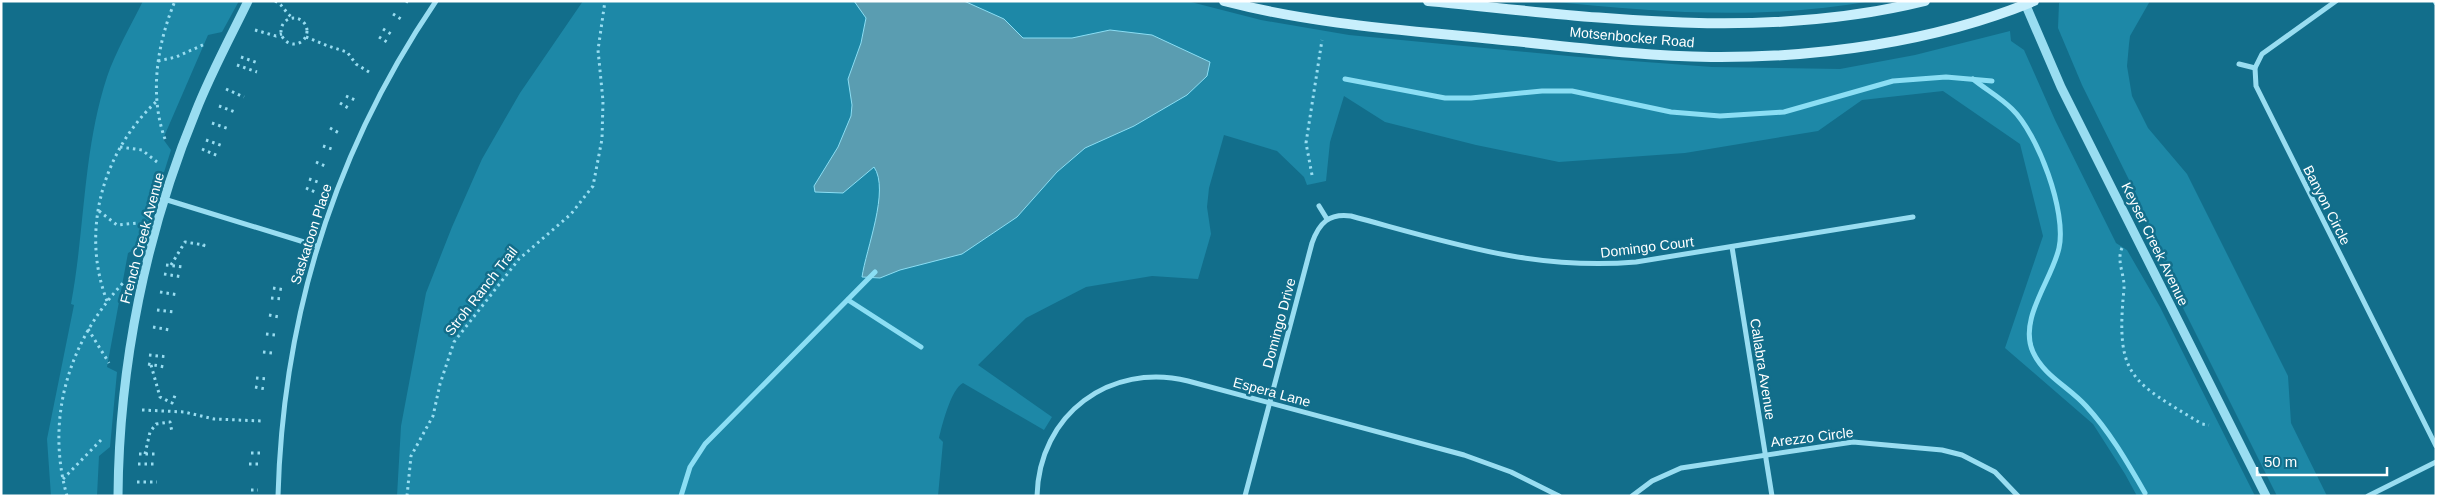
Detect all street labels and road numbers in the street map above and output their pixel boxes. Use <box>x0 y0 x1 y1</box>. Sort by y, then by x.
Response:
street label: Motsenbocker Road <box>1569 24 1695 50</box>
street label: Banyon Circle <box>2300 163 2354 248</box>
street label: French Creek Avenue <box>117 170 167 305</box>
street label: Keyser Creek Avenue <box>2118 180 2192 308</box>
street label: Saskatoon Place <box>287 181 335 286</box>
street label: Domingo Court <box>1599 233 1695 261</box>
street label: Stroh Ranch Trail <box>441 243 521 339</box>
street label: Domingo Drive <box>1259 276 1299 370</box>
street label: Callabra Avenue <box>1747 317 1779 421</box>
street label: Espera Lane <box>1232 374 1313 410</box>
street label: Arezzo Circle <box>1770 424 1854 450</box>

